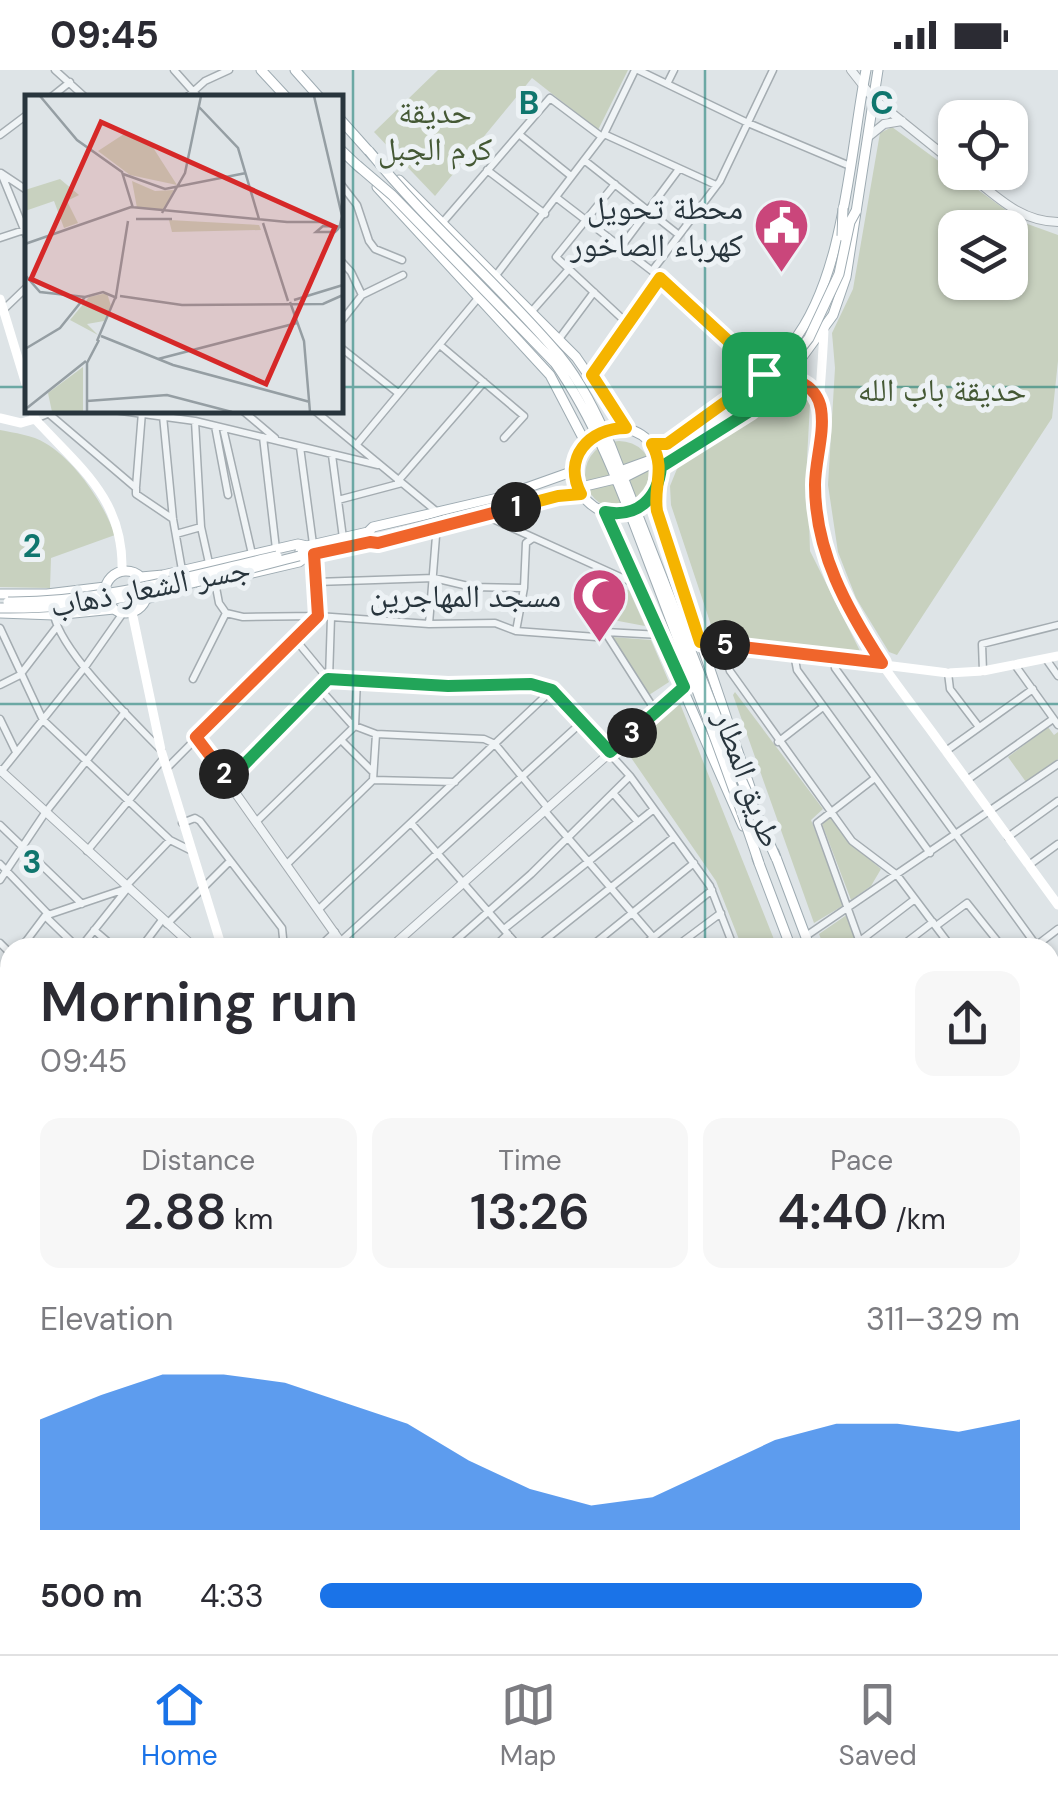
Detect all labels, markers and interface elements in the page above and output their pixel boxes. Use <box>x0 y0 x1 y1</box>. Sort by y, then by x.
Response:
text: 09:45 <box>50 10 159 60</box>
text: B <box>519 82 539 124</box>
text: C <box>870 82 894 124</box>
park label: حديقة كرم الجبل <box>378 91 492 170</box>
inset map <box>25 95 342 412</box>
map controls <box>938 100 1028 300</box>
button: locate <box>938 100 1028 190</box>
place label: محطة تحويل كهرباء الصاخور <box>569 187 743 266</box>
public building icon: محطة تحويل كهرباء الصاخور <box>752 196 812 275</box>
button: layers <box>938 210 1028 300</box>
pin <box>722 332 807 417</box>
icon: arrive <box>737 347 792 402</box>
park label: حديقة باب الله <box>858 369 1026 411</box>
pin: 1 <box>491 482 541 532</box>
text: 1 <box>511 488 521 525</box>
text: 2 <box>23 525 41 567</box>
street label: جسر الشعار ذهاب <box>46 547 254 627</box>
mosque icon: مسجد المهاجرين <box>570 566 630 645</box>
place label: مسجد المهاجرين <box>369 575 561 617</box>
pin: 5 <box>700 620 750 670</box>
text: 5 <box>716 626 734 663</box>
street label: طريق المطار <box>704 704 792 853</box>
pin: 3 <box>607 708 657 758</box>
text: 3 <box>624 714 640 751</box>
pin: 2 <box>199 749 249 799</box>
text: 2 <box>216 755 232 792</box>
text: 3 <box>22 841 42 883</box>
text: Morning run <box>40 966 358 1038</box>
button: share <box>915 971 1020 1076</box>
text: 09:45 <box>40 1040 127 1082</box>
text: Distance <box>142 1142 255 1179</box>
text: Time <box>498 1142 562 1179</box>
text: Pace <box>830 1142 893 1179</box>
text: 2.88 <box>123 1179 227 1245</box>
text: 13:26 <box>470 1179 590 1245</box>
text: 4:40 <box>778 1179 888 1245</box>
text: km <box>227 1201 273 1238</box>
text: /km <box>888 1201 946 1238</box>
text: Elevation <box>40 1298 173 1340</box>
text: 311–329 m <box>866 1298 1020 1340</box>
text: 500 m <box>40 1575 143 1617</box>
text: 4:33 <box>200 1575 264 1617</box>
tab: Home <box>141 1677 218 1774</box>
tab: Map <box>500 1677 556 1774</box>
tab: Saved <box>838 1677 917 1774</box>

